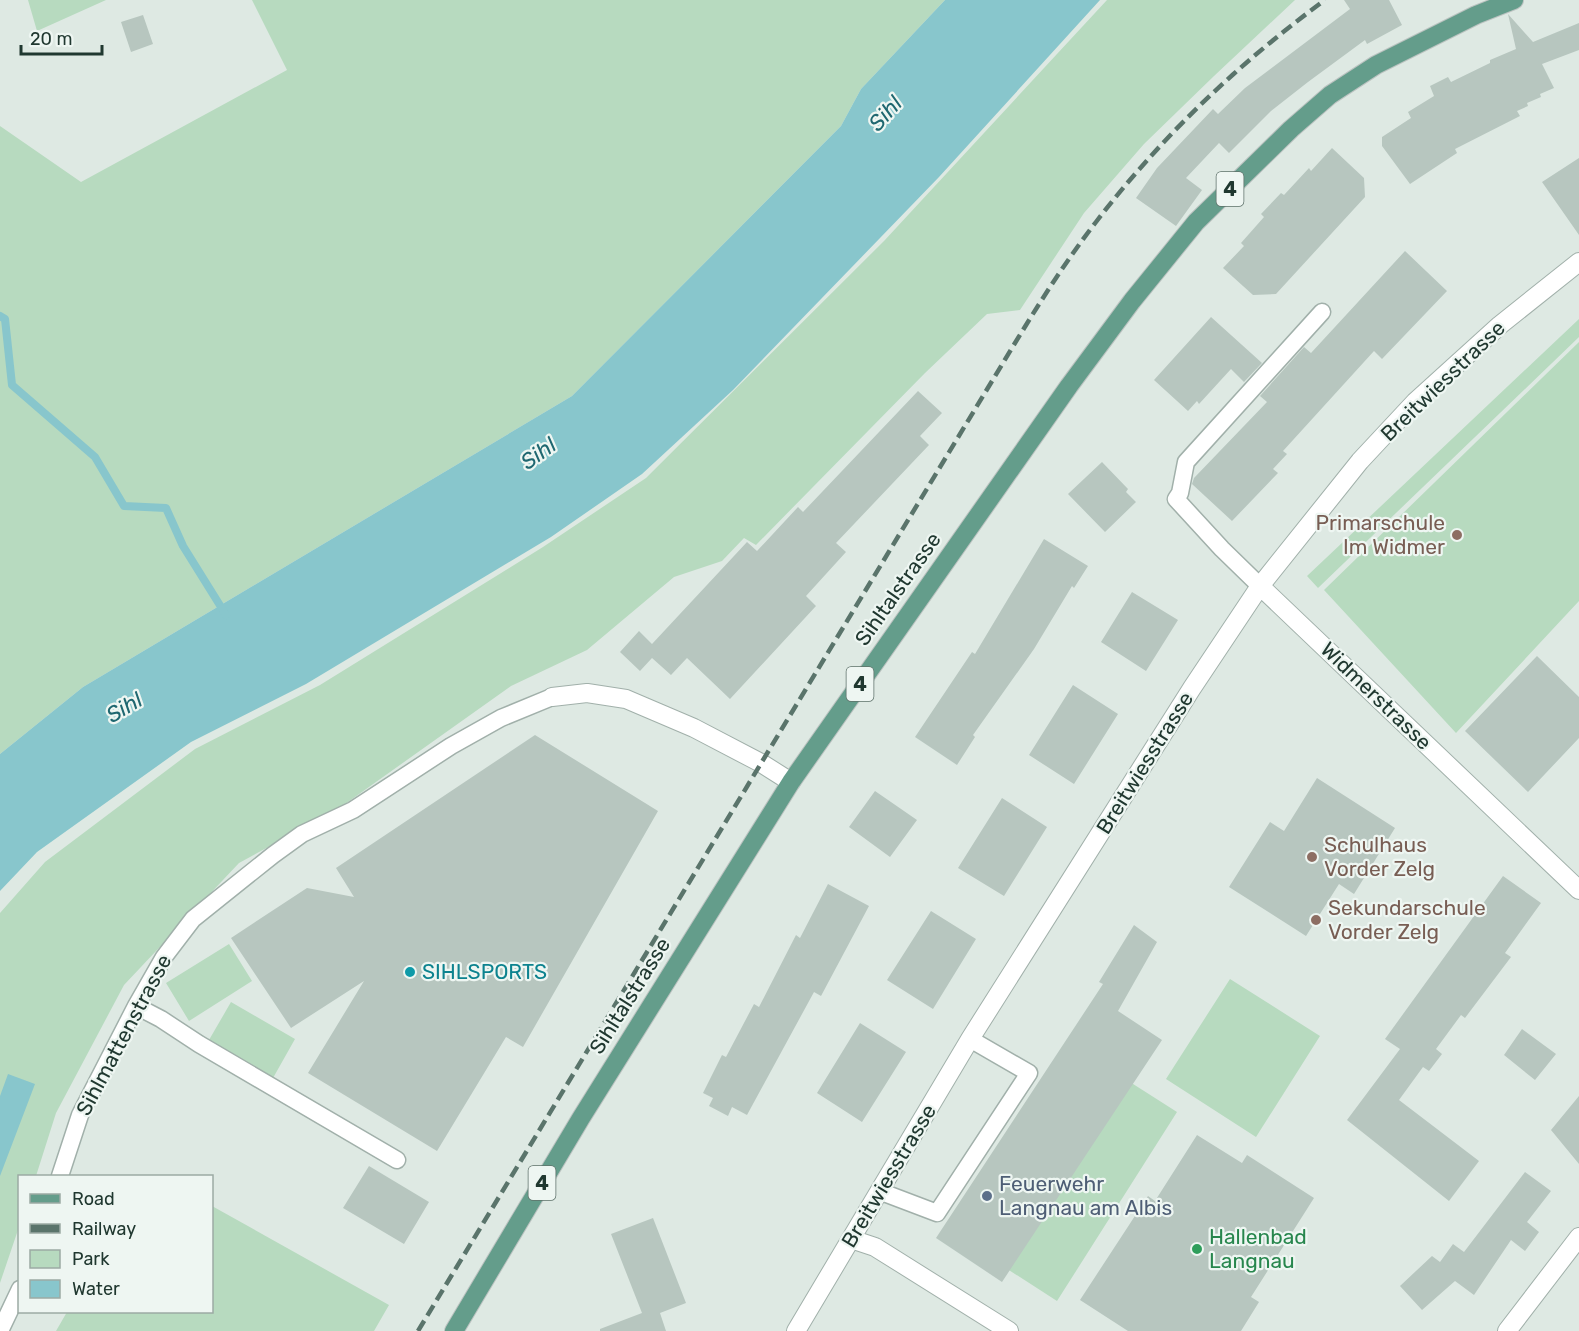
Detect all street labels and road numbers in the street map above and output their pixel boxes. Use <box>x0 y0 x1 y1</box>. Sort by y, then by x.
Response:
road number: 4 <box>1216 172 1244 206</box>
street label: Breitwiesstrasse <box>1375 315 1510 446</box>
street label: Sihltalstrasse <box>849 527 946 650</box>
street label: Widmerstrasse <box>1316 637 1437 755</box>
road number: 4 <box>846 667 874 701</box>
street label: Breitwiesstrasse <box>1091 687 1198 838</box>
street label: Sihltalstrasse <box>584 933 675 1059</box>
street label: Sihlmattenstrasse <box>71 950 177 1119</box>
street label: Breitwiesstrasse <box>836 1100 941 1252</box>
road number: 4 <box>528 1166 556 1200</box>

